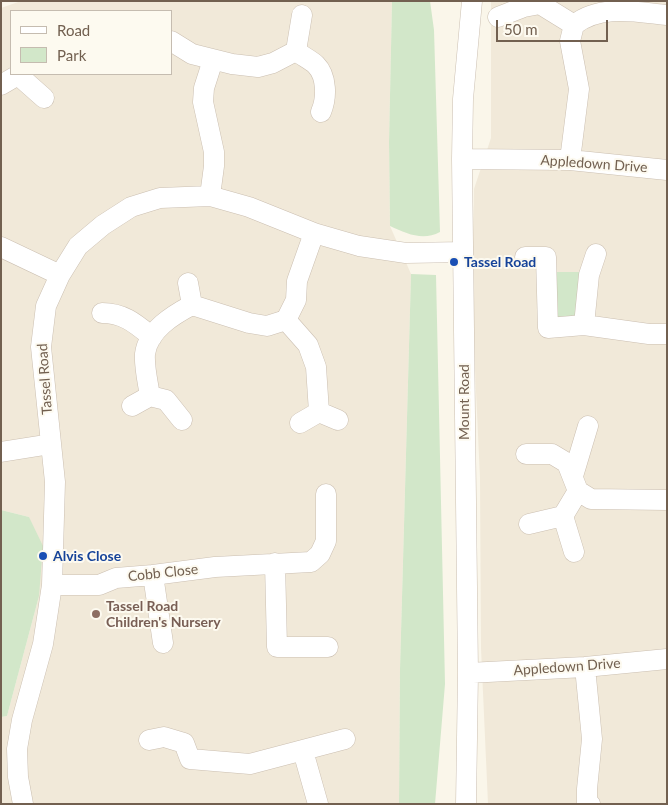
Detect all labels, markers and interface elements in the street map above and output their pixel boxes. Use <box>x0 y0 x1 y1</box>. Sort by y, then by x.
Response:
legend <box>10 10 172 75</box>
scale bar <box>498 10 610 42</box>
text: 50 m <box>504 20 538 38</box>
text: Road <box>57 21 90 39</box>
text: Park <box>57 46 86 64</box>
street label: Appledown Drive <box>540 152 648 176</box>
place label: Tassel Road <box>464 254 536 270</box>
marker: Tassel Road <box>448 256 460 268</box>
street label: Tassel Road <box>34 343 56 415</box>
street label: Mount Road <box>456 364 472 440</box>
place label: Alvis Close <box>53 548 121 564</box>
marker: Alvis Close <box>37 550 49 562</box>
street label: Cobb Close <box>127 561 199 585</box>
place label: Tassel Road Children's Nursery <box>106 598 221 630</box>
marker: Tassel Road Children's Nursery <box>90 608 102 620</box>
street label: Appledown Drive <box>513 655 621 679</box>

